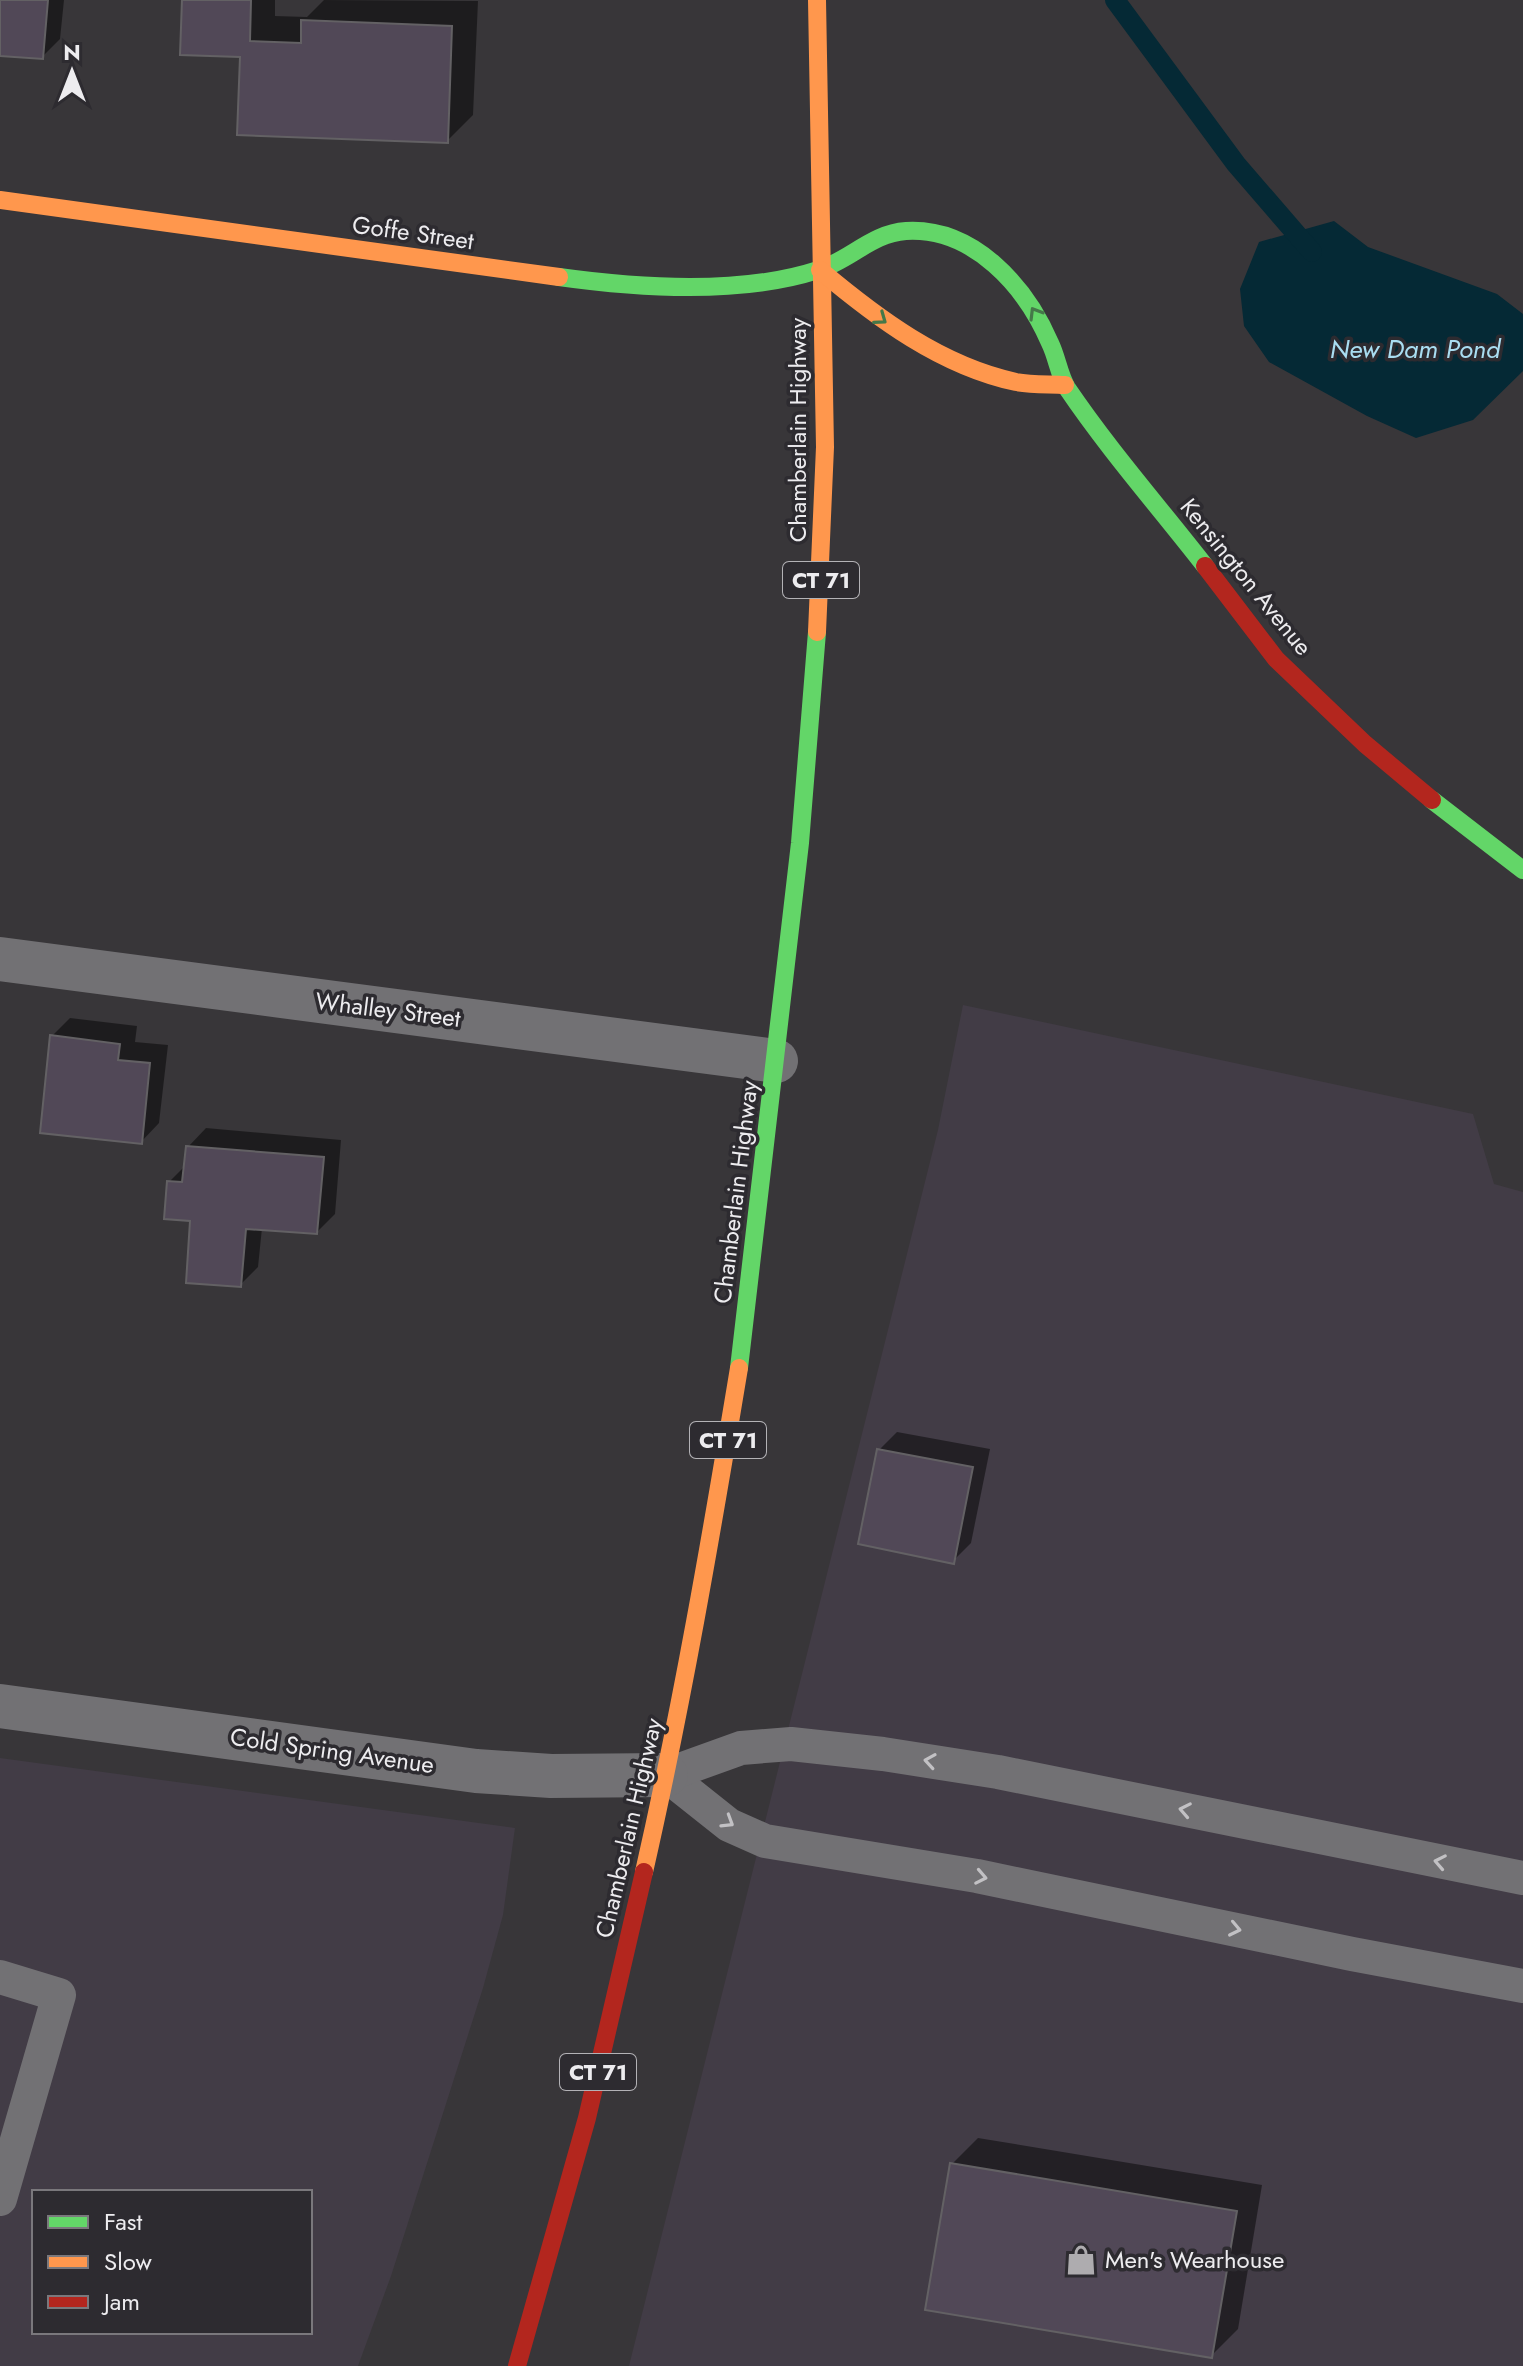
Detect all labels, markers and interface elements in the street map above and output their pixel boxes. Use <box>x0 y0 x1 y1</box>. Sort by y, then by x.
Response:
north arrow <box>32 32 112 112</box>
text: N <box>63 36 81 68</box>
street label: Goffe Street <box>350 207 476 258</box>
one-way arrow <box>1029 307 1045 322</box>
one-way arrow <box>873 309 887 324</box>
street label: Chamberlain Highway <box>780 317 815 542</box>
water label: New Dam Pond <box>1330 330 1502 368</box>
street label: Kensington Avenue <box>1172 491 1321 663</box>
road number: CT 71 <box>783 562 859 598</box>
street label: Whalley Street <box>313 983 463 1036</box>
street label: Chamberlain Highway <box>704 1078 767 1306</box>
road number: CT 71 <box>690 1422 766 1458</box>
street label: Chamberlain Highway <box>586 1714 671 1941</box>
street label: Cold Spring Avenue <box>228 1719 436 1782</box>
one-way arrow <box>923 1753 937 1770</box>
one-way arrow <box>1179 1802 1193 1819</box>
one-way arrow <box>719 1813 734 1828</box>
one-way arrow <box>1433 1854 1447 1871</box>
one-way arrow <box>973 1868 987 1885</box>
one-way arrow <box>1228 1920 1242 1937</box>
road number: CT 71 <box>560 2054 636 2090</box>
legend <box>32 2190 312 2334</box>
text: Fast <box>104 2204 142 2239</box>
place label: Men's Wearhouse <box>1105 2242 1284 2277</box>
shop icon: Men's Wearhouse <box>1064 2243 1098 2277</box>
text: Slow <box>104 2244 152 2279</box>
text: Jam <box>101 2284 140 2319</box>

